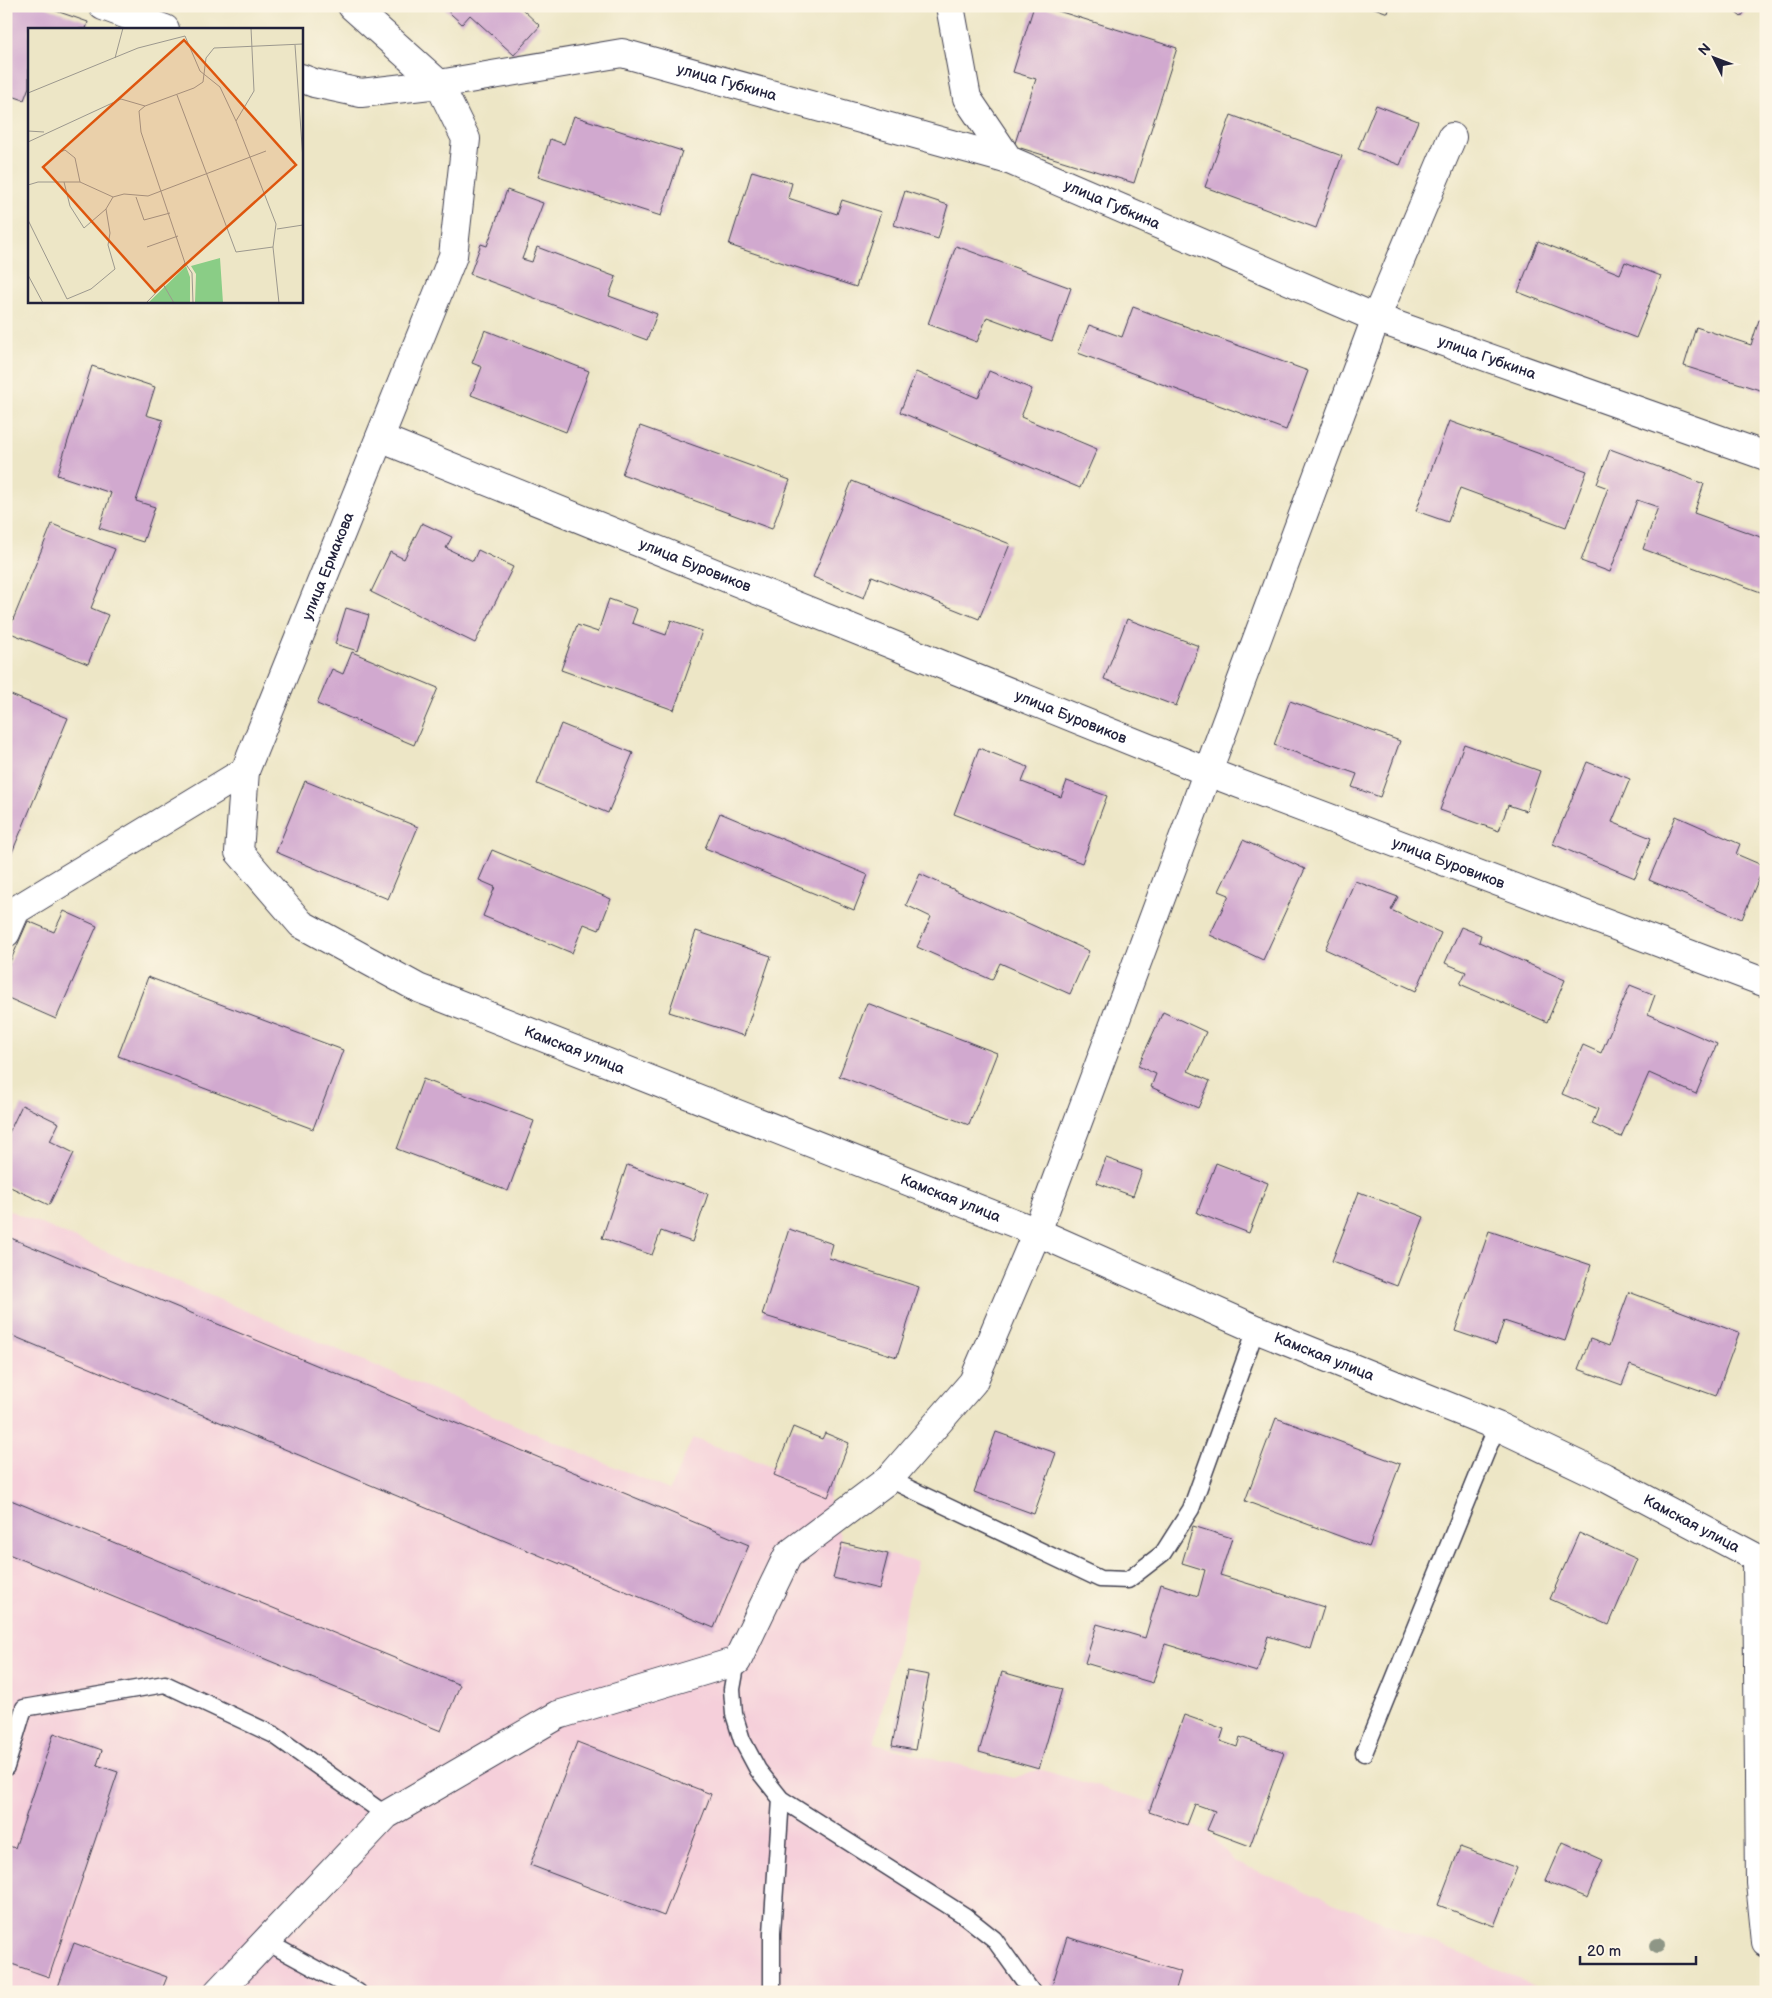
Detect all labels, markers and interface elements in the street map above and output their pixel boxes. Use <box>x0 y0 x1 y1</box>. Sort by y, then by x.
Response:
inset map <box>28 28 302 302</box>
north arrow <box>1690 32 1740 82</box>
text: N <box>1695 40 1715 59</box>
street label: улица Губкина <box>675 59 779 105</box>
street label: улица Губкина <box>1061 175 1163 234</box>
street label: улица Губкина <box>1435 331 1539 383</box>
street label: улица Ермакова <box>297 509 358 623</box>
street label: улица Буровиков <box>637 534 754 596</box>
street label: улица Буровиков <box>1012 686 1130 748</box>
street label: улица Буровиков <box>1390 833 1508 893</box>
street label: Камская улица <box>522 1021 628 1078</box>
street label: Камская улица <box>898 1170 1004 1226</box>
street label: Камская улица <box>1271 1328 1377 1385</box>
street label: Камская улица <box>1640 1490 1743 1557</box>
scale bar <box>1580 1933 1696 1965</box>
text: 20 m <box>1587 1942 1621 1961</box>

